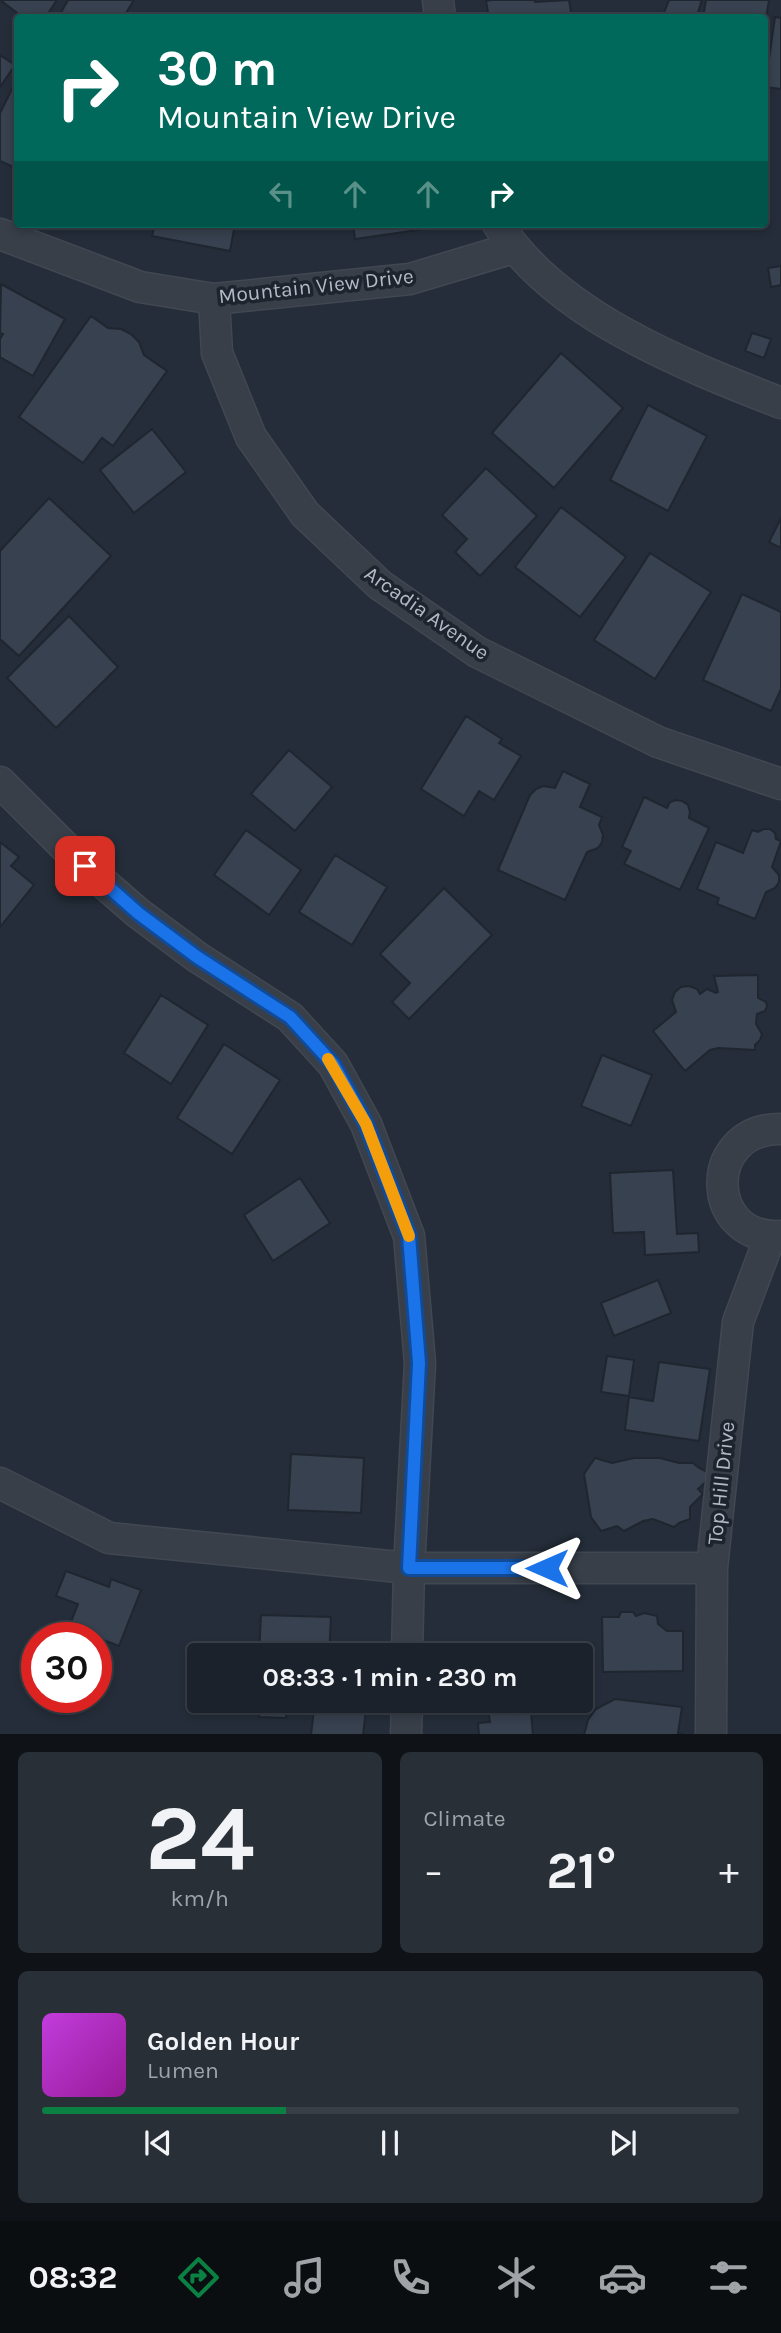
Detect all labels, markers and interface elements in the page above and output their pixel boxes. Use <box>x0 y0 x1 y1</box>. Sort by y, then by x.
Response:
text: 30 m <box>157 40 277 97</box>
icon: right <box>42 42 133 133</box>
text: Mountain View Drive <box>157 99 456 136</box>
icon: left <box>263 175 301 213</box>
icon: ahead <box>336 175 374 213</box>
icon: ahead <box>409 175 447 213</box>
icon: right <box>482 175 520 213</box>
street label: Mountain View Drive <box>217 264 415 308</box>
street label: Arcadia Avenue <box>360 561 494 665</box>
pin <box>55 836 115 896</box>
icon: arrive <box>66 847 104 885</box>
street label: Top Hill Drive <box>703 1420 739 1546</box>
position arrow <box>510 1531 584 1605</box>
speed limit sign: 30 <box>21 1622 112 1713</box>
text: 08:33 · 1 min · 230 m <box>263 1662 517 1693</box>
text: 24 <box>145 1786 254 1892</box>
text: Climate <box>424 1805 506 1832</box>
text: 21° <box>546 1840 616 1901</box>
text: − <box>424 1849 443 1894</box>
text: + <box>719 1849 739 1894</box>
text: km/h <box>171 1885 229 1912</box>
text: Golden Hour <box>147 2026 299 2057</box>
text: Lumen <box>147 2057 219 2084</box>
icon: previous <box>139 2124 177 2162</box>
icon: pause <box>371 2124 409 2162</box>
icon: next <box>604 2124 642 2162</box>
icon: directions <box>174 2253 223 2302</box>
icon: music <box>280 2253 329 2302</box>
icon: phone <box>386 2253 435 2302</box>
icon: climate <box>492 2253 541 2302</box>
icon: car <box>598 2253 647 2302</box>
icon: filters <box>704 2253 753 2302</box>
text: 08:32 <box>28 2259 117 2296</box>

